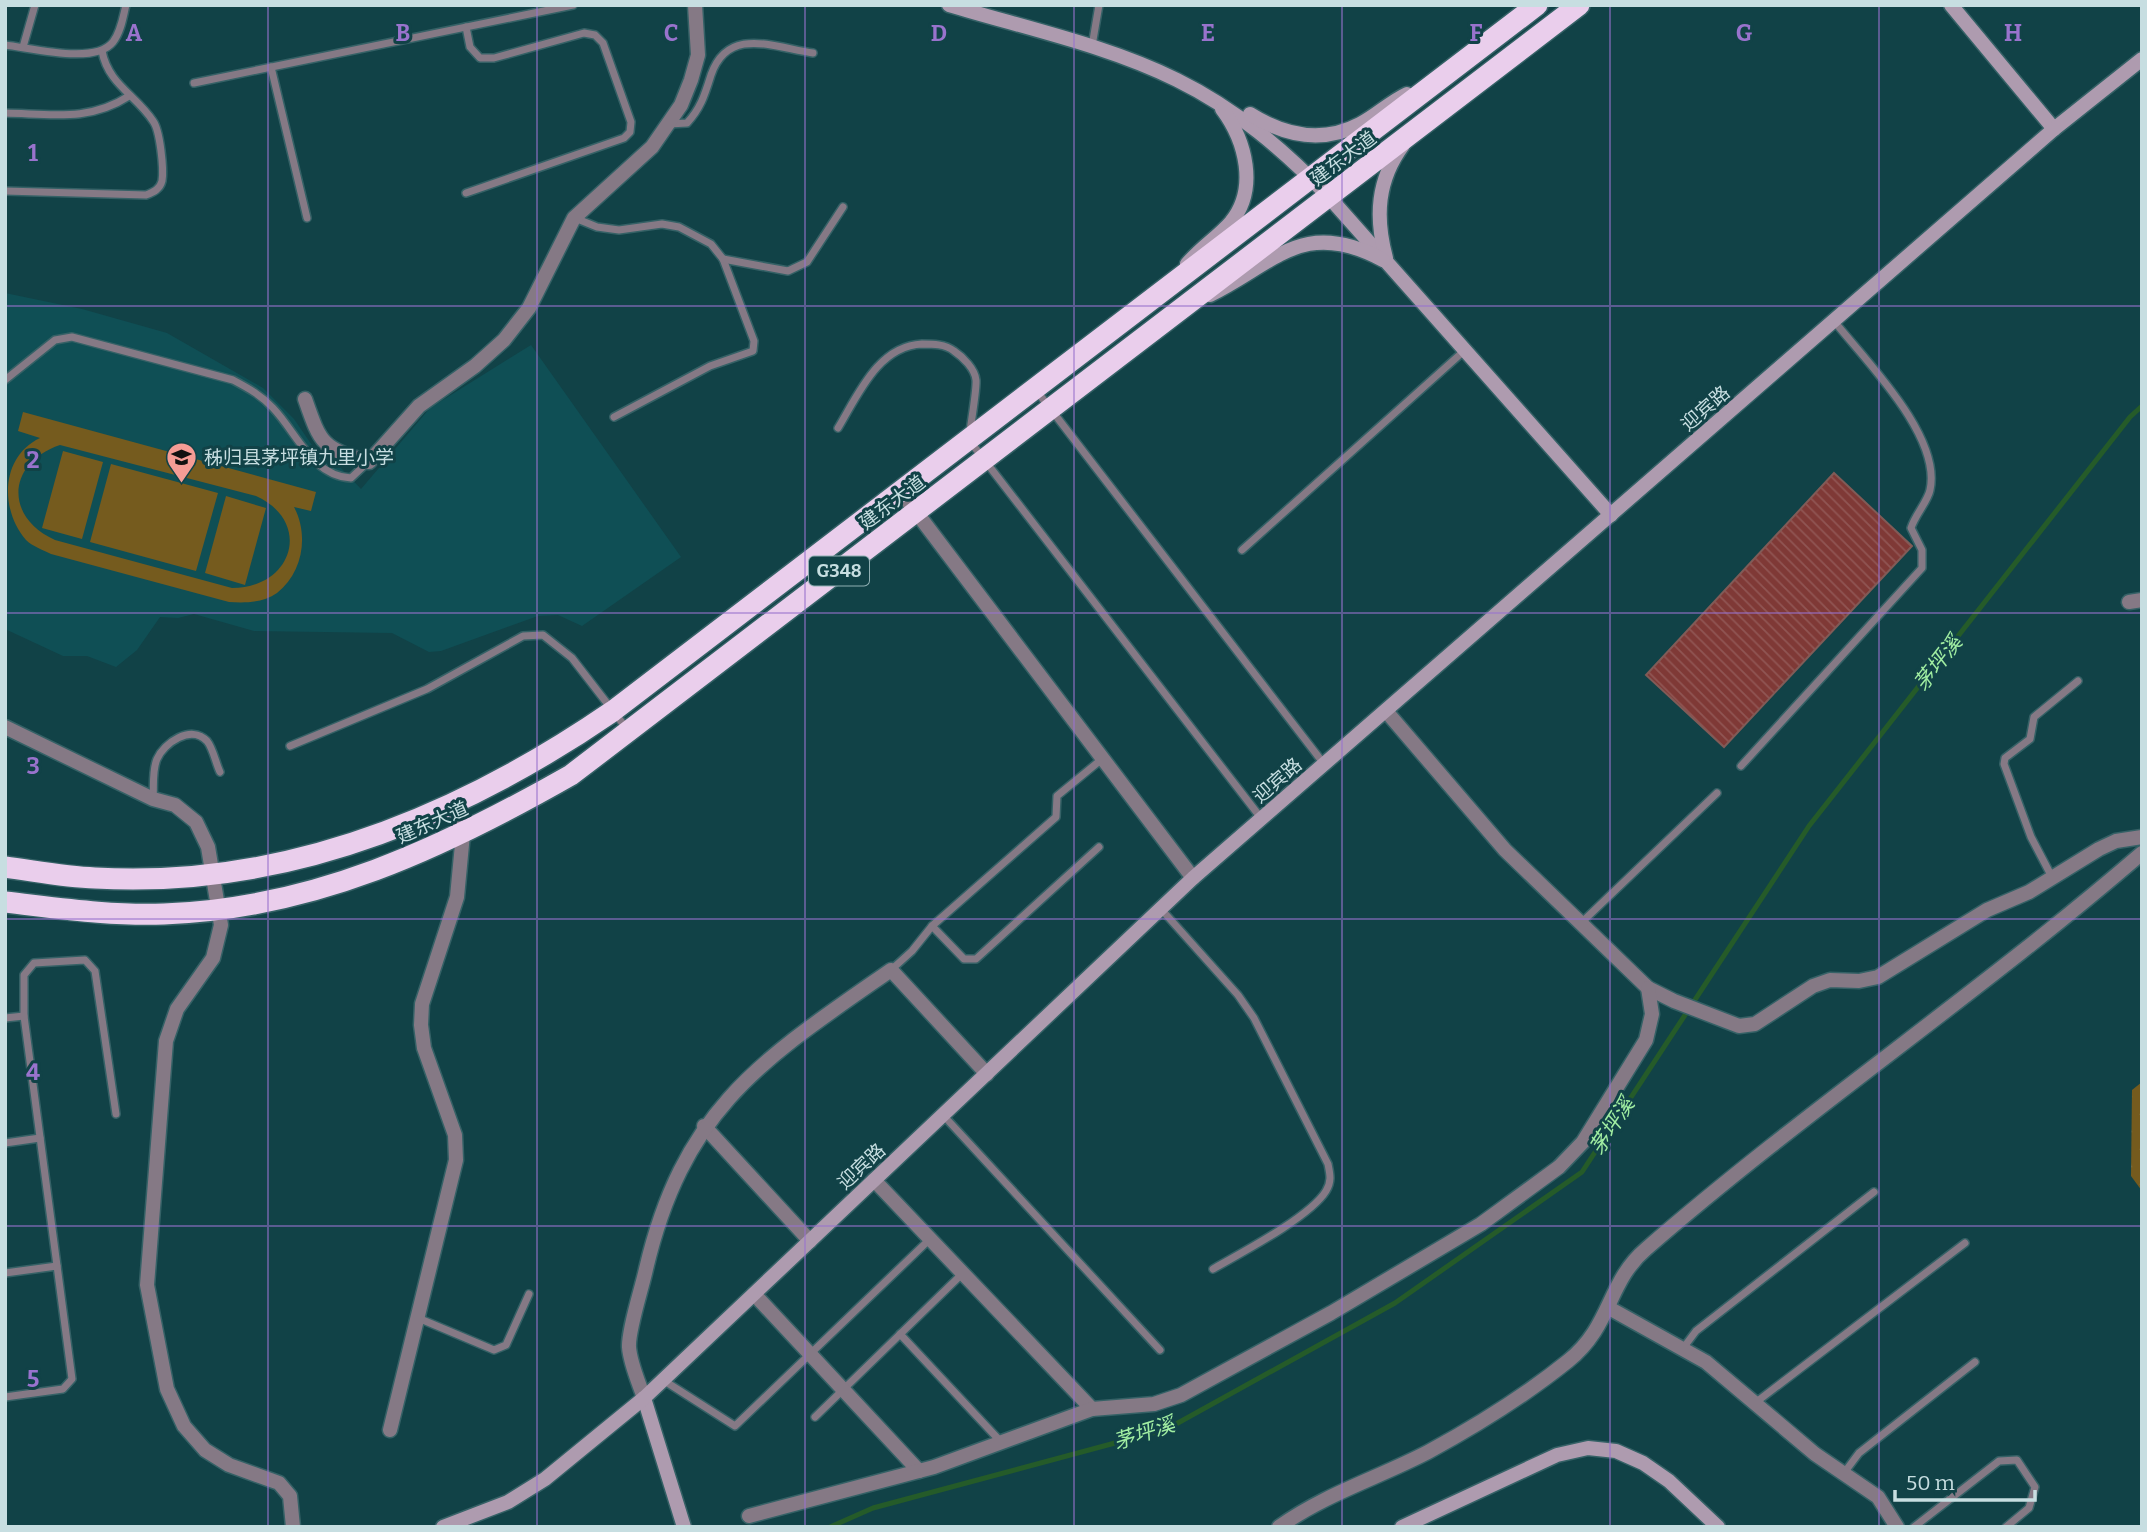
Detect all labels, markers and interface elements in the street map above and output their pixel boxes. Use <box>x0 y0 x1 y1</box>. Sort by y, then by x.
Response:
text: A <box>126 19 143 47</box>
text: B <box>396 19 410 47</box>
text: C <box>664 19 678 47</box>
text: D <box>931 19 947 47</box>
text: E <box>1201 19 1215 47</box>
text: F <box>1470 19 1483 47</box>
text: G <box>1736 19 1753 47</box>
text: H <box>2004 19 2022 47</box>
street label: 建东大道 <box>1306 126 1381 190</box>
text: 1 <box>28 139 38 167</box>
street label: 迎宾路 <box>1676 381 1734 436</box>
school or university icon: 秭归县茅坪镇九里小学 <box>164 440 198 484</box>
text: 2 <box>27 446 40 474</box>
place label: 秭归县茅坪镇九里小学 <box>204 446 394 469</box>
street label: 建东大道 <box>855 470 930 534</box>
road number: G348 <box>809 556 869 586</box>
water label: 茅坪溪 <box>1908 629 1969 696</box>
text: 3 <box>26 752 40 780</box>
street label: 迎宾路 <box>1248 753 1306 808</box>
street label: 建东大道 <box>393 796 472 848</box>
text: 4 <box>26 1058 40 1086</box>
water label: 茅坪溪 <box>1584 1091 1641 1159</box>
street label: 迎宾路 <box>833 1139 890 1194</box>
text: 5 <box>27 1365 39 1393</box>
water label: 茅坪溪 <box>1110 1410 1180 1455</box>
scale bar <box>1895 1458 2035 1502</box>
text: 50 m <box>1906 1470 1955 1496</box>

